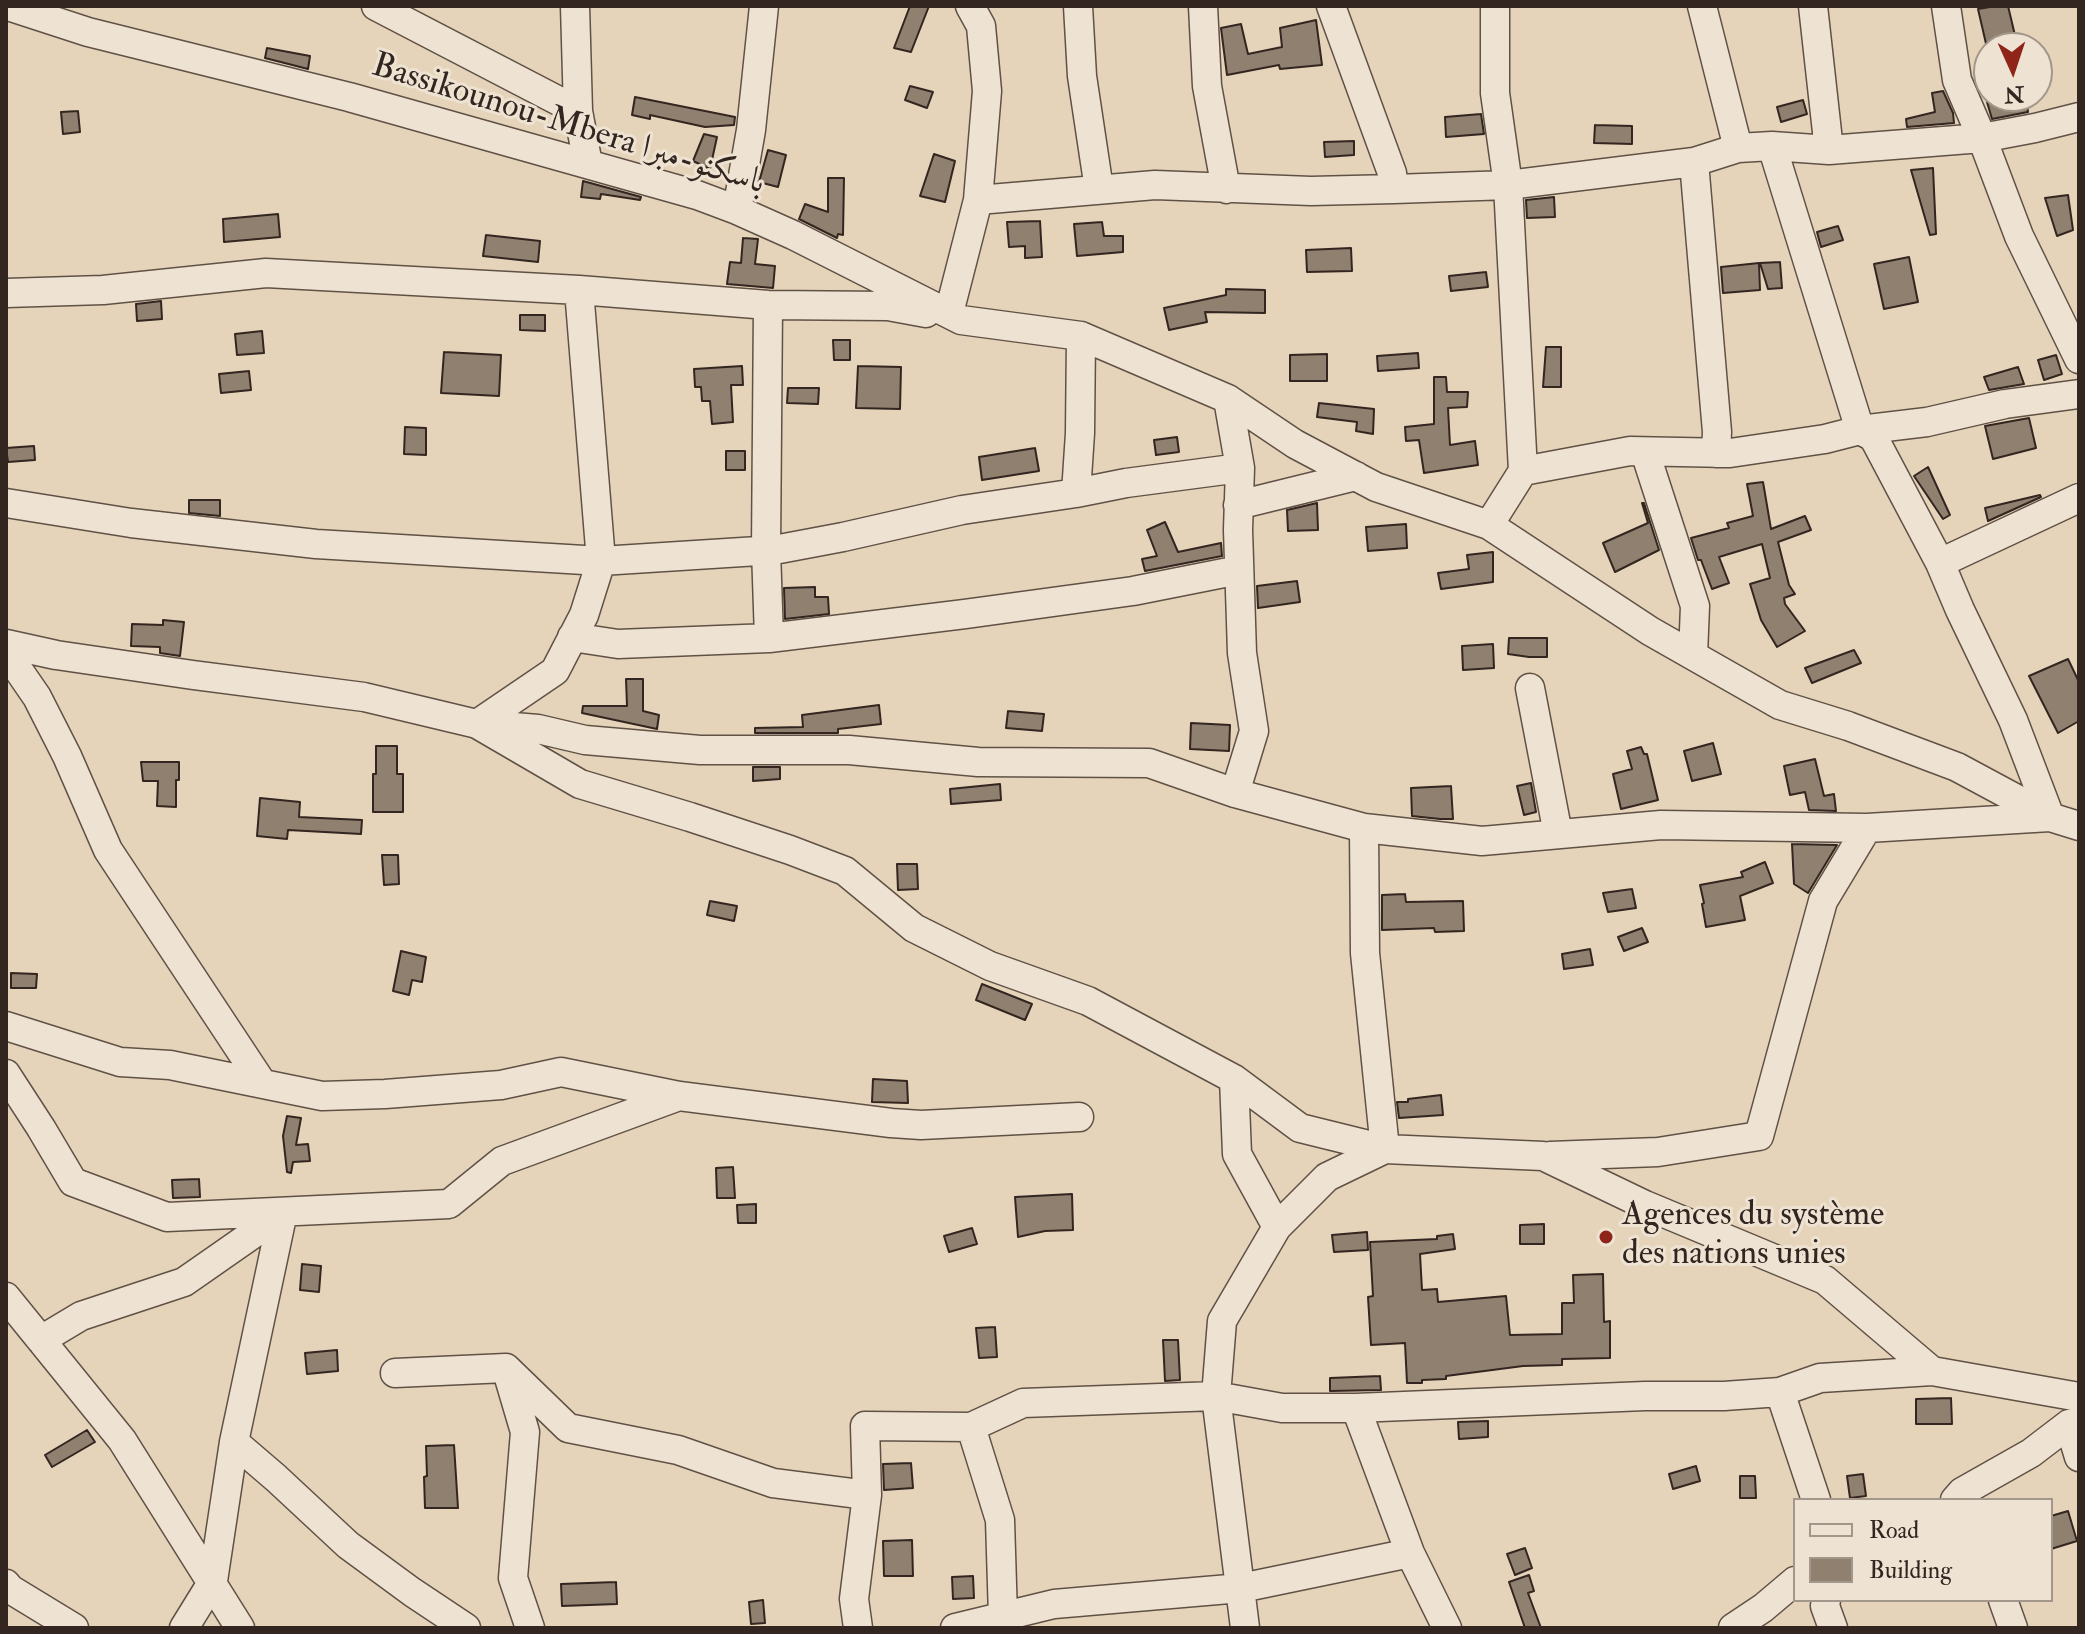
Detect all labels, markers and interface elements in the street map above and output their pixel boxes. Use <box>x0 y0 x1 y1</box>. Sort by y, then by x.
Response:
north arrow <box>1973 32 2053 112</box>
street label: Bassikounou-Mbera باسكنو-مبرا <box>367 47 769 205</box>
text: N <box>2004 79 2025 108</box>
place label: Agences du système des nations unies <box>1622 1197 1884 1276</box>
marker: Agences du système des nations unies <box>1597 1228 1615 1246</box>
legend <box>1793 1498 2053 1602</box>
text: Road <box>1869 1515 1919 1546</box>
text: Building <box>1869 1555 1952 1586</box>

